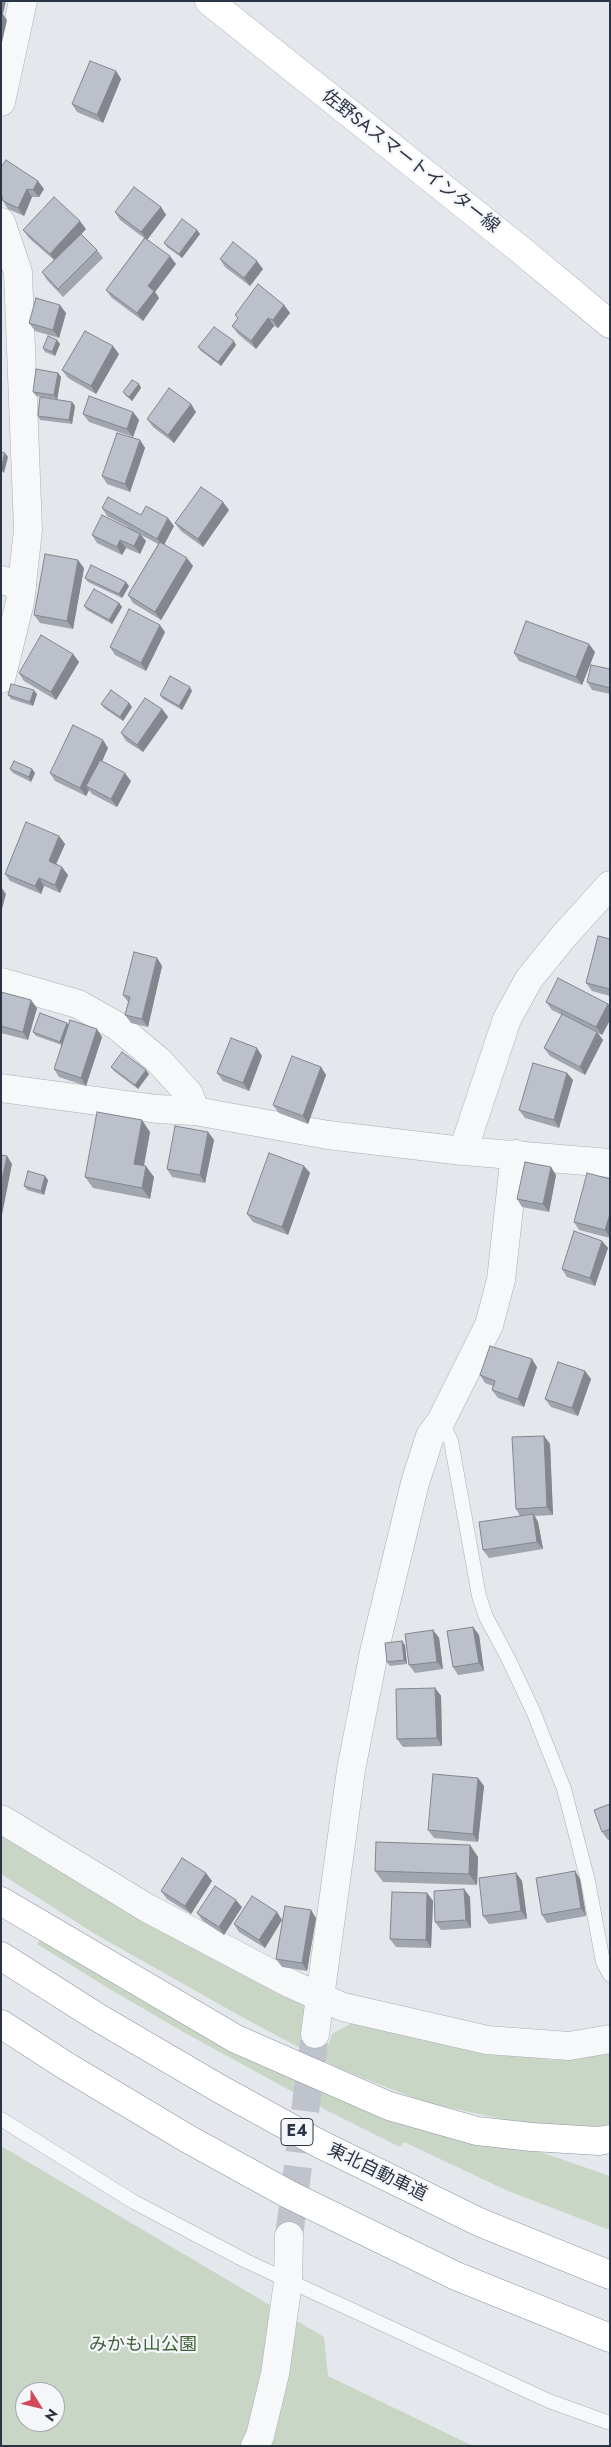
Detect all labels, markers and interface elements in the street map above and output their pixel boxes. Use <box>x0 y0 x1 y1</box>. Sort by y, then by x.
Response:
street label: 佐野SAスマートインター線 <box>317 86 503 238</box>
road number: E4 <box>281 2118 313 2146</box>
street label: 東北自動車道 <box>324 2140 430 2206</box>
park label: みかも山公園 <box>89 2335 197 2357</box>
north arrow <box>15 2382 65 2432</box>
text: N <box>40 2405 63 2426</box>

